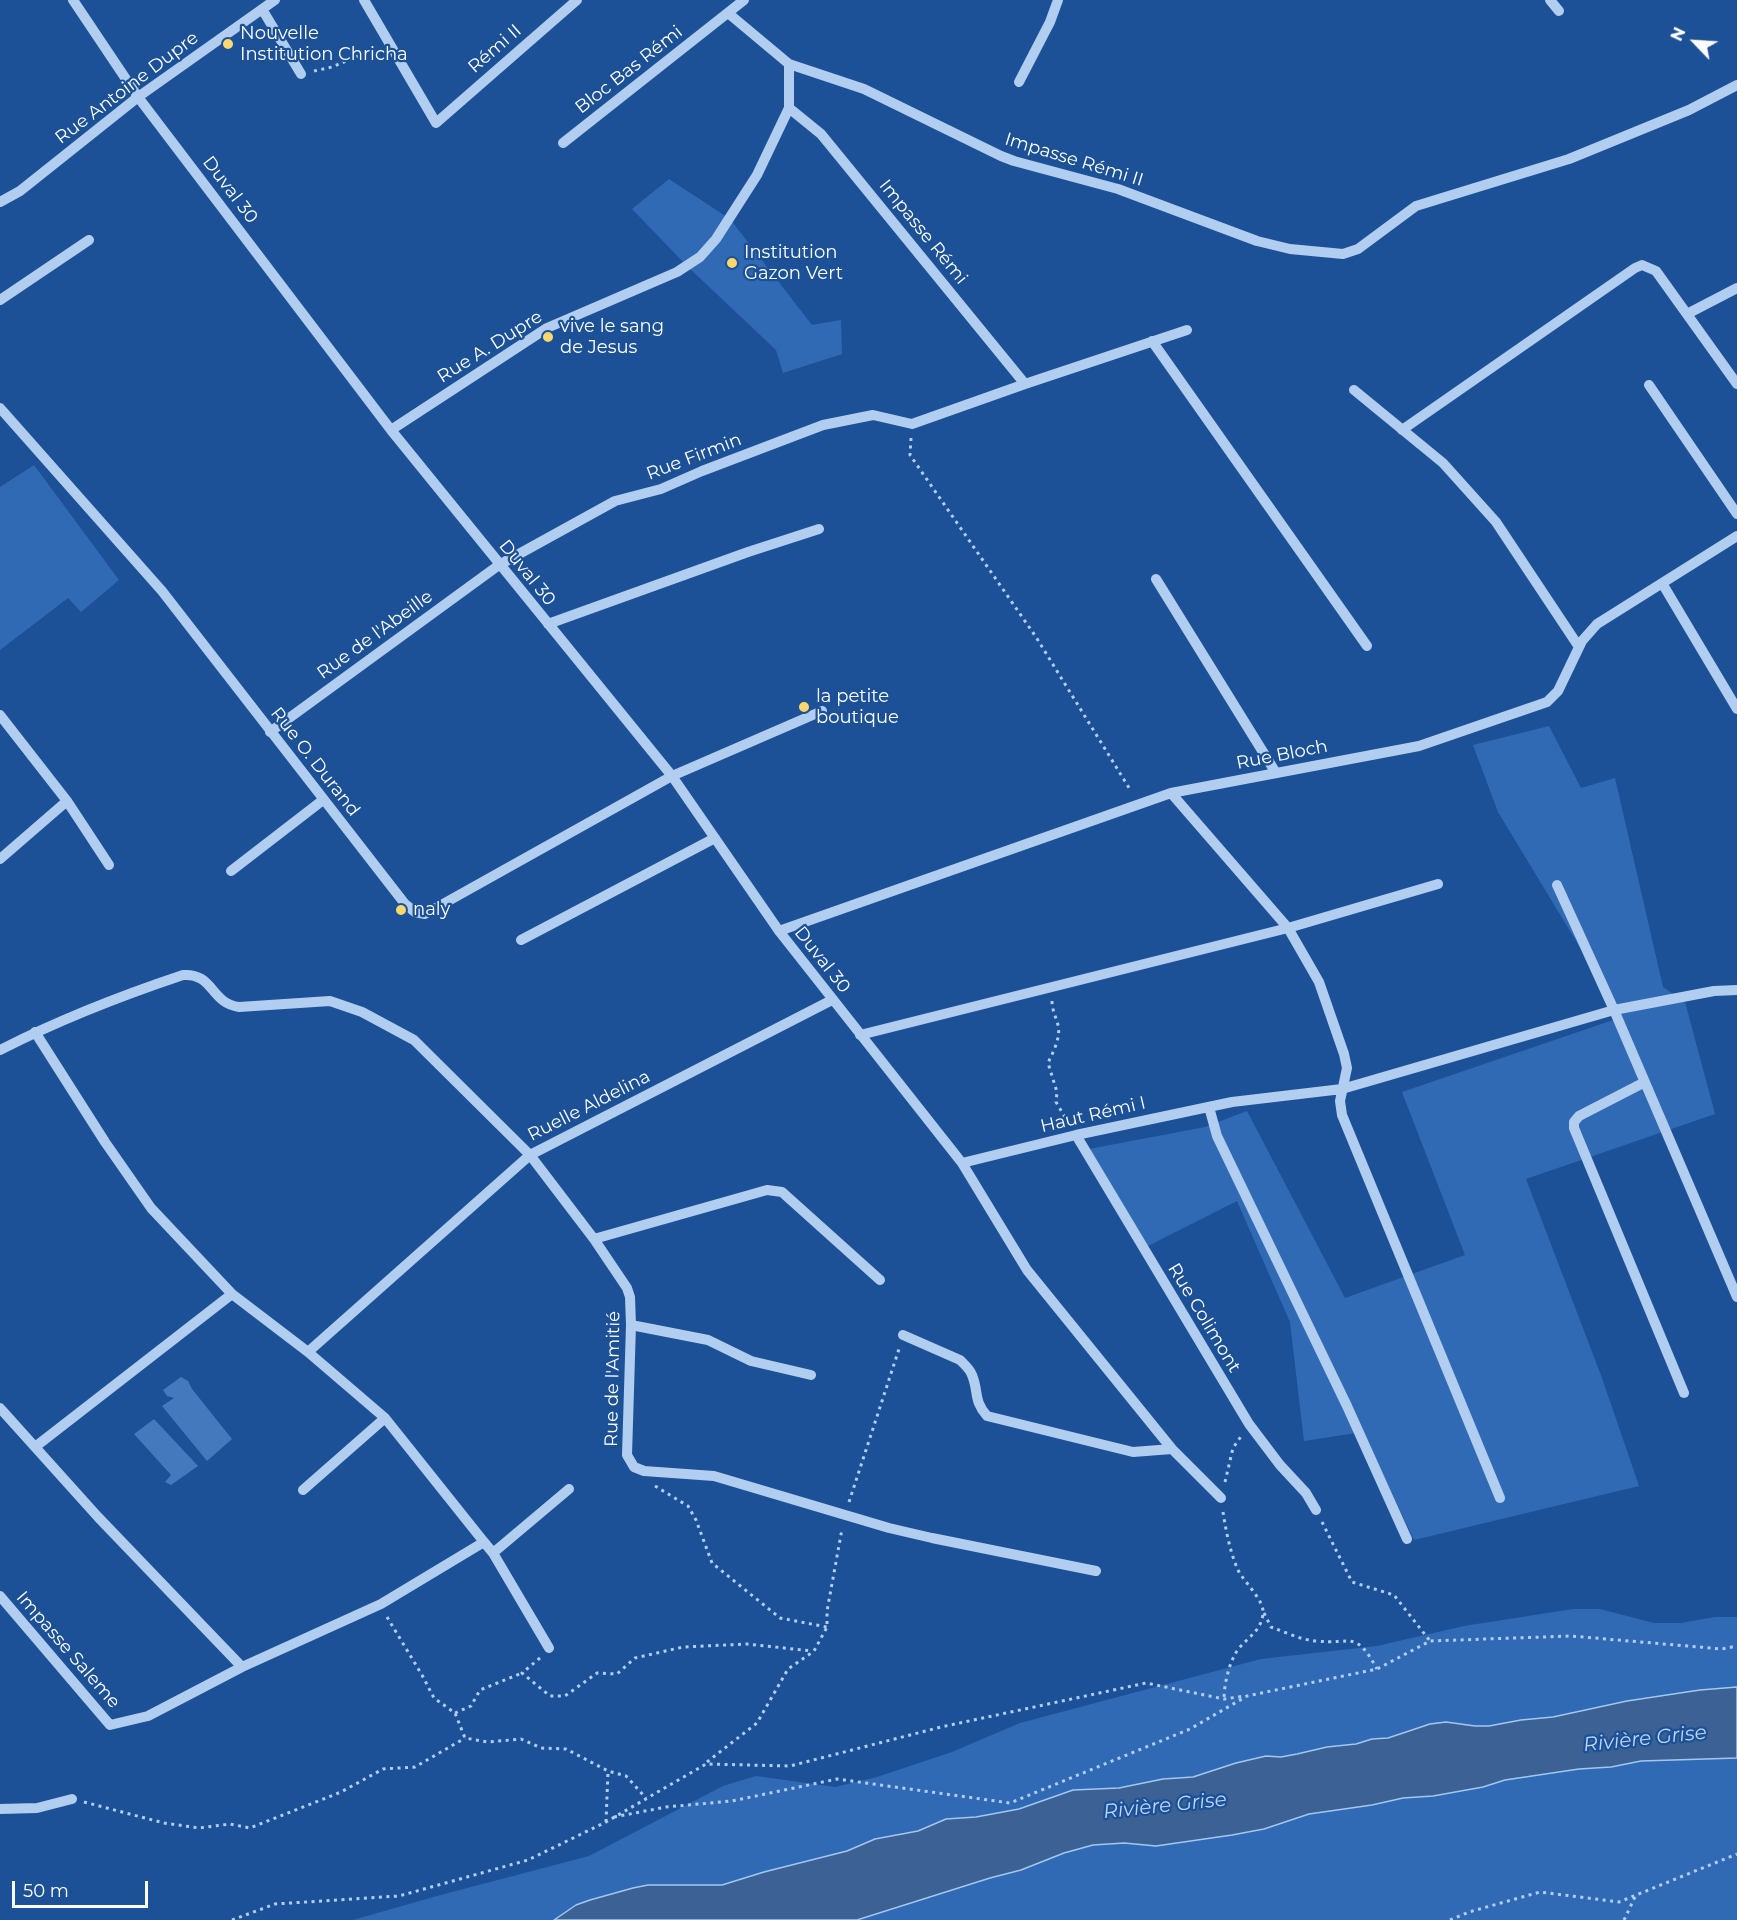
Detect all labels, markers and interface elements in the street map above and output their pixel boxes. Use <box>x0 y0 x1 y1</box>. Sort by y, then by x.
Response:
north arrow <box>1665 12 1725 72</box>
street label: Rémi II <box>464 20 526 78</box>
street label: Bloc Bas Rémi <box>571 21 687 119</box>
place label: Nouvelle Institution Chricha <box>240 23 408 66</box>
text: N <box>1667 24 1690 44</box>
street label: Rue Antoine Dupre <box>51 27 203 149</box>
marker: Nouvelle Institution Chricha <box>221 37 235 51</box>
street label: Impasse Rémi II <box>1002 129 1146 191</box>
street label: Duval 30 <box>198 152 262 228</box>
street label: Impasse Rémi <box>874 175 972 289</box>
place label: Institution Gazon Vert <box>744 242 843 284</box>
marker: Institution Gazon Vert <box>725 256 739 270</box>
street label: Rue A. Dupre <box>433 306 547 388</box>
place label: vive le sang de Jesus <box>560 316 664 358</box>
marker: vive le sang de Jesus <box>541 330 555 344</box>
street label: Rue Firmin <box>643 429 745 485</box>
street label: Duval 30 <box>494 536 560 610</box>
street label: Rue de l'Abeille <box>313 586 437 684</box>
place label: la petite boutique <box>816 686 899 728</box>
marker: la petite boutique <box>797 700 811 714</box>
street label: Rue O. Durand <box>266 703 364 821</box>
street label: Rue Bloch <box>1235 736 1329 774</box>
place label: naly <box>413 899 450 921</box>
marker: naly <box>394 903 408 917</box>
street label: Duval 30 <box>789 922 855 998</box>
street label: Ruelle Aldelina <box>524 1066 654 1146</box>
street label: Haut Rémi I <box>1038 1092 1148 1138</box>
street label: Rue Colimont <box>1163 1259 1245 1377</box>
street label: Rue de l'Amitié <box>601 1311 625 1447</box>
street label: Impasse Saleme <box>11 1587 125 1713</box>
water label: Rivière Grise <box>1582 1721 1708 1757</box>
water label: Rivière Grise <box>1102 1788 1228 1824</box>
scale bar <box>15 1869 152 1907</box>
text: 50 m <box>23 1880 69 1902</box>

